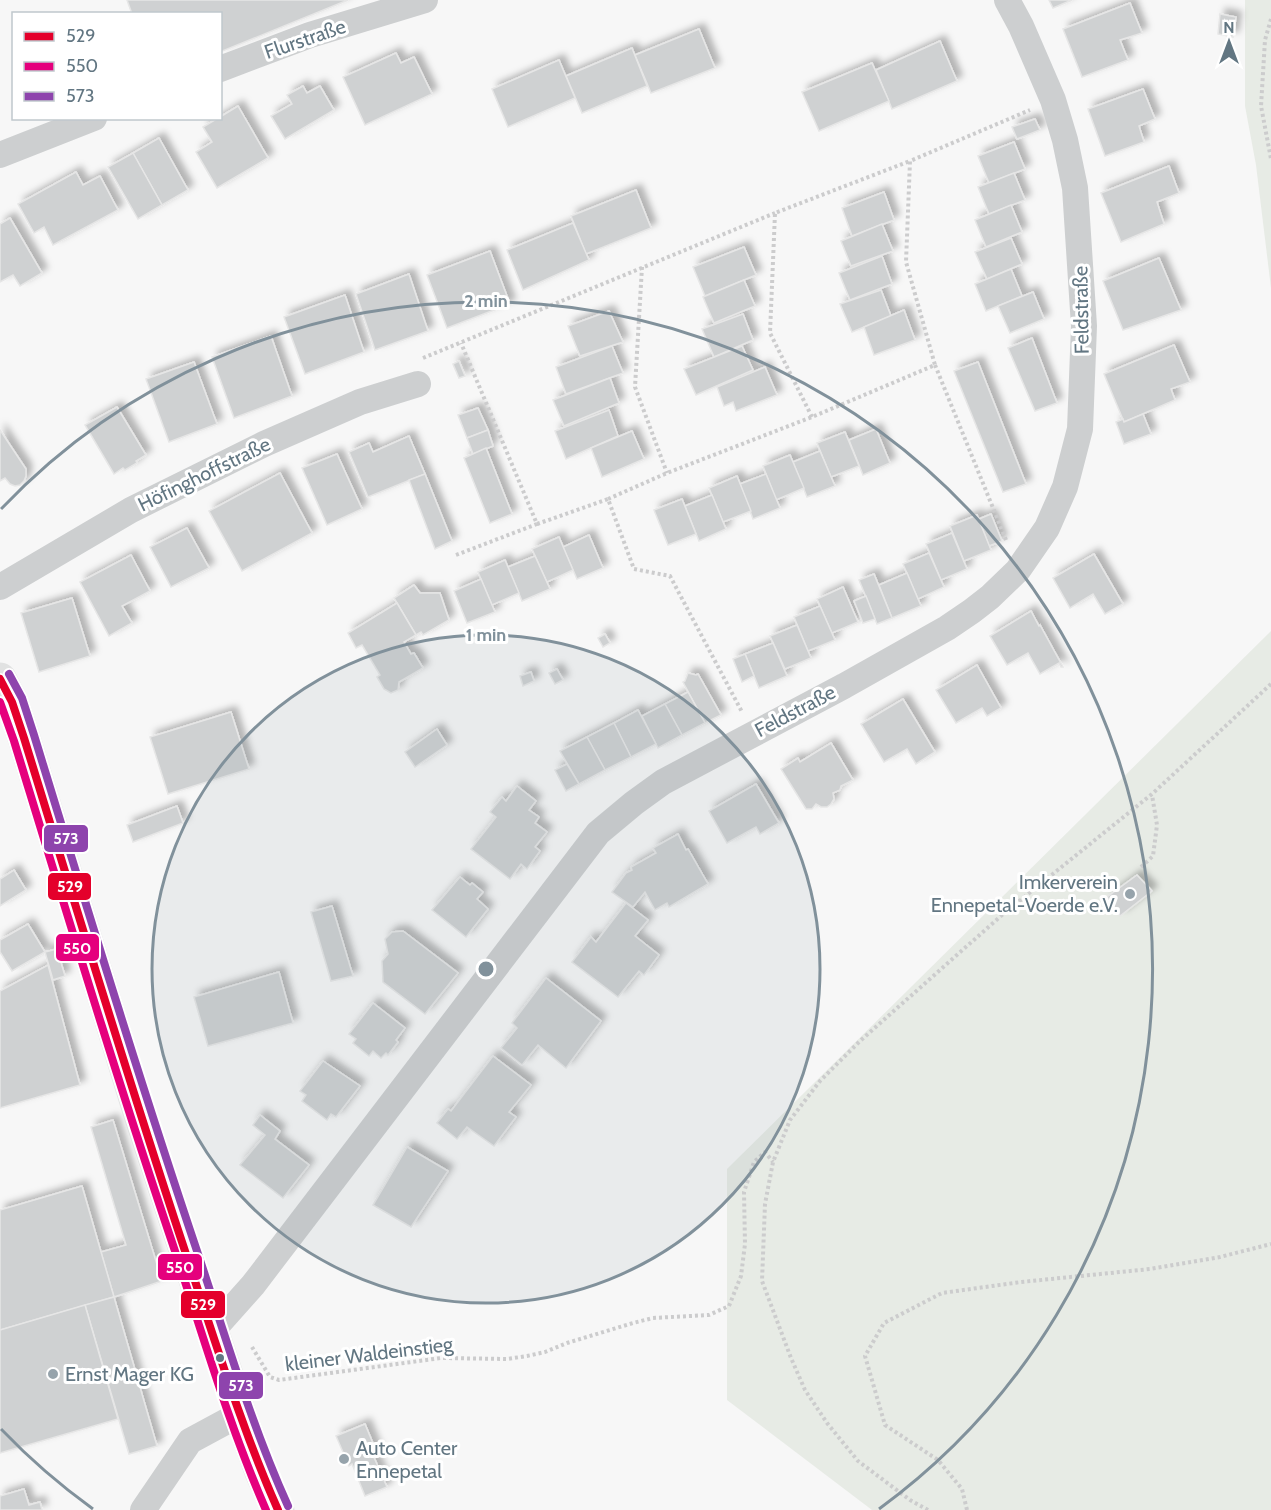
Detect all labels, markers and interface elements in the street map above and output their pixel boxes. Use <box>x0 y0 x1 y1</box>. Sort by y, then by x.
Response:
legend <box>12 12 222 120</box>
north arrow <box>1199 12 1259 72</box>
street label: Flurstraße <box>261 14 349 64</box>
text: N <box>1223 18 1235 37</box>
text: 529 <box>66 25 95 47</box>
text: 550 <box>66 55 98 77</box>
text: 573 <box>66 85 95 107</box>
street label: Feldstraße <box>1068 266 1094 354</box>
text: 2 min <box>464 290 508 312</box>
street label: Höfinghoffstraße <box>134 432 274 516</box>
text: 1 min <box>466 624 506 646</box>
street label: Feldstraße <box>751 680 839 742</box>
line badge: 573 <box>43 824 89 853</box>
text: 573 <box>53 829 79 848</box>
place label: Imkerverein Ennepetal-Voerde e.V. <box>931 870 1118 917</box>
line badge: 529 <box>47 872 92 901</box>
text: 529 <box>57 877 83 896</box>
marker: Imkerverein Ennepetal-Voerde e.V. <box>1123 887 1137 901</box>
line badge: 550 <box>55 933 100 962</box>
text: 550 <box>63 939 91 958</box>
centre of rings <box>476 959 496 979</box>
line badge: 550 <box>157 1253 203 1281</box>
text: 550 <box>166 1258 194 1277</box>
line badge: 529 <box>180 1290 226 1319</box>
text: 529 <box>190 1295 216 1314</box>
street label: kleiner Waldeinstieg <box>284 1332 455 1376</box>
unlabelled marker <box>214 1352 226 1364</box>
place label: Ernst Mager KG <box>65 1362 194 1386</box>
marker: Ernst Mager KG <box>46 1367 60 1381</box>
line badge: 573 <box>218 1371 264 1400</box>
text: 573 <box>228 1376 254 1395</box>
place label: Auto Center Ennepetal <box>356 1436 458 1483</box>
marker: Auto Center Ennepetal <box>337 1452 351 1466</box>

